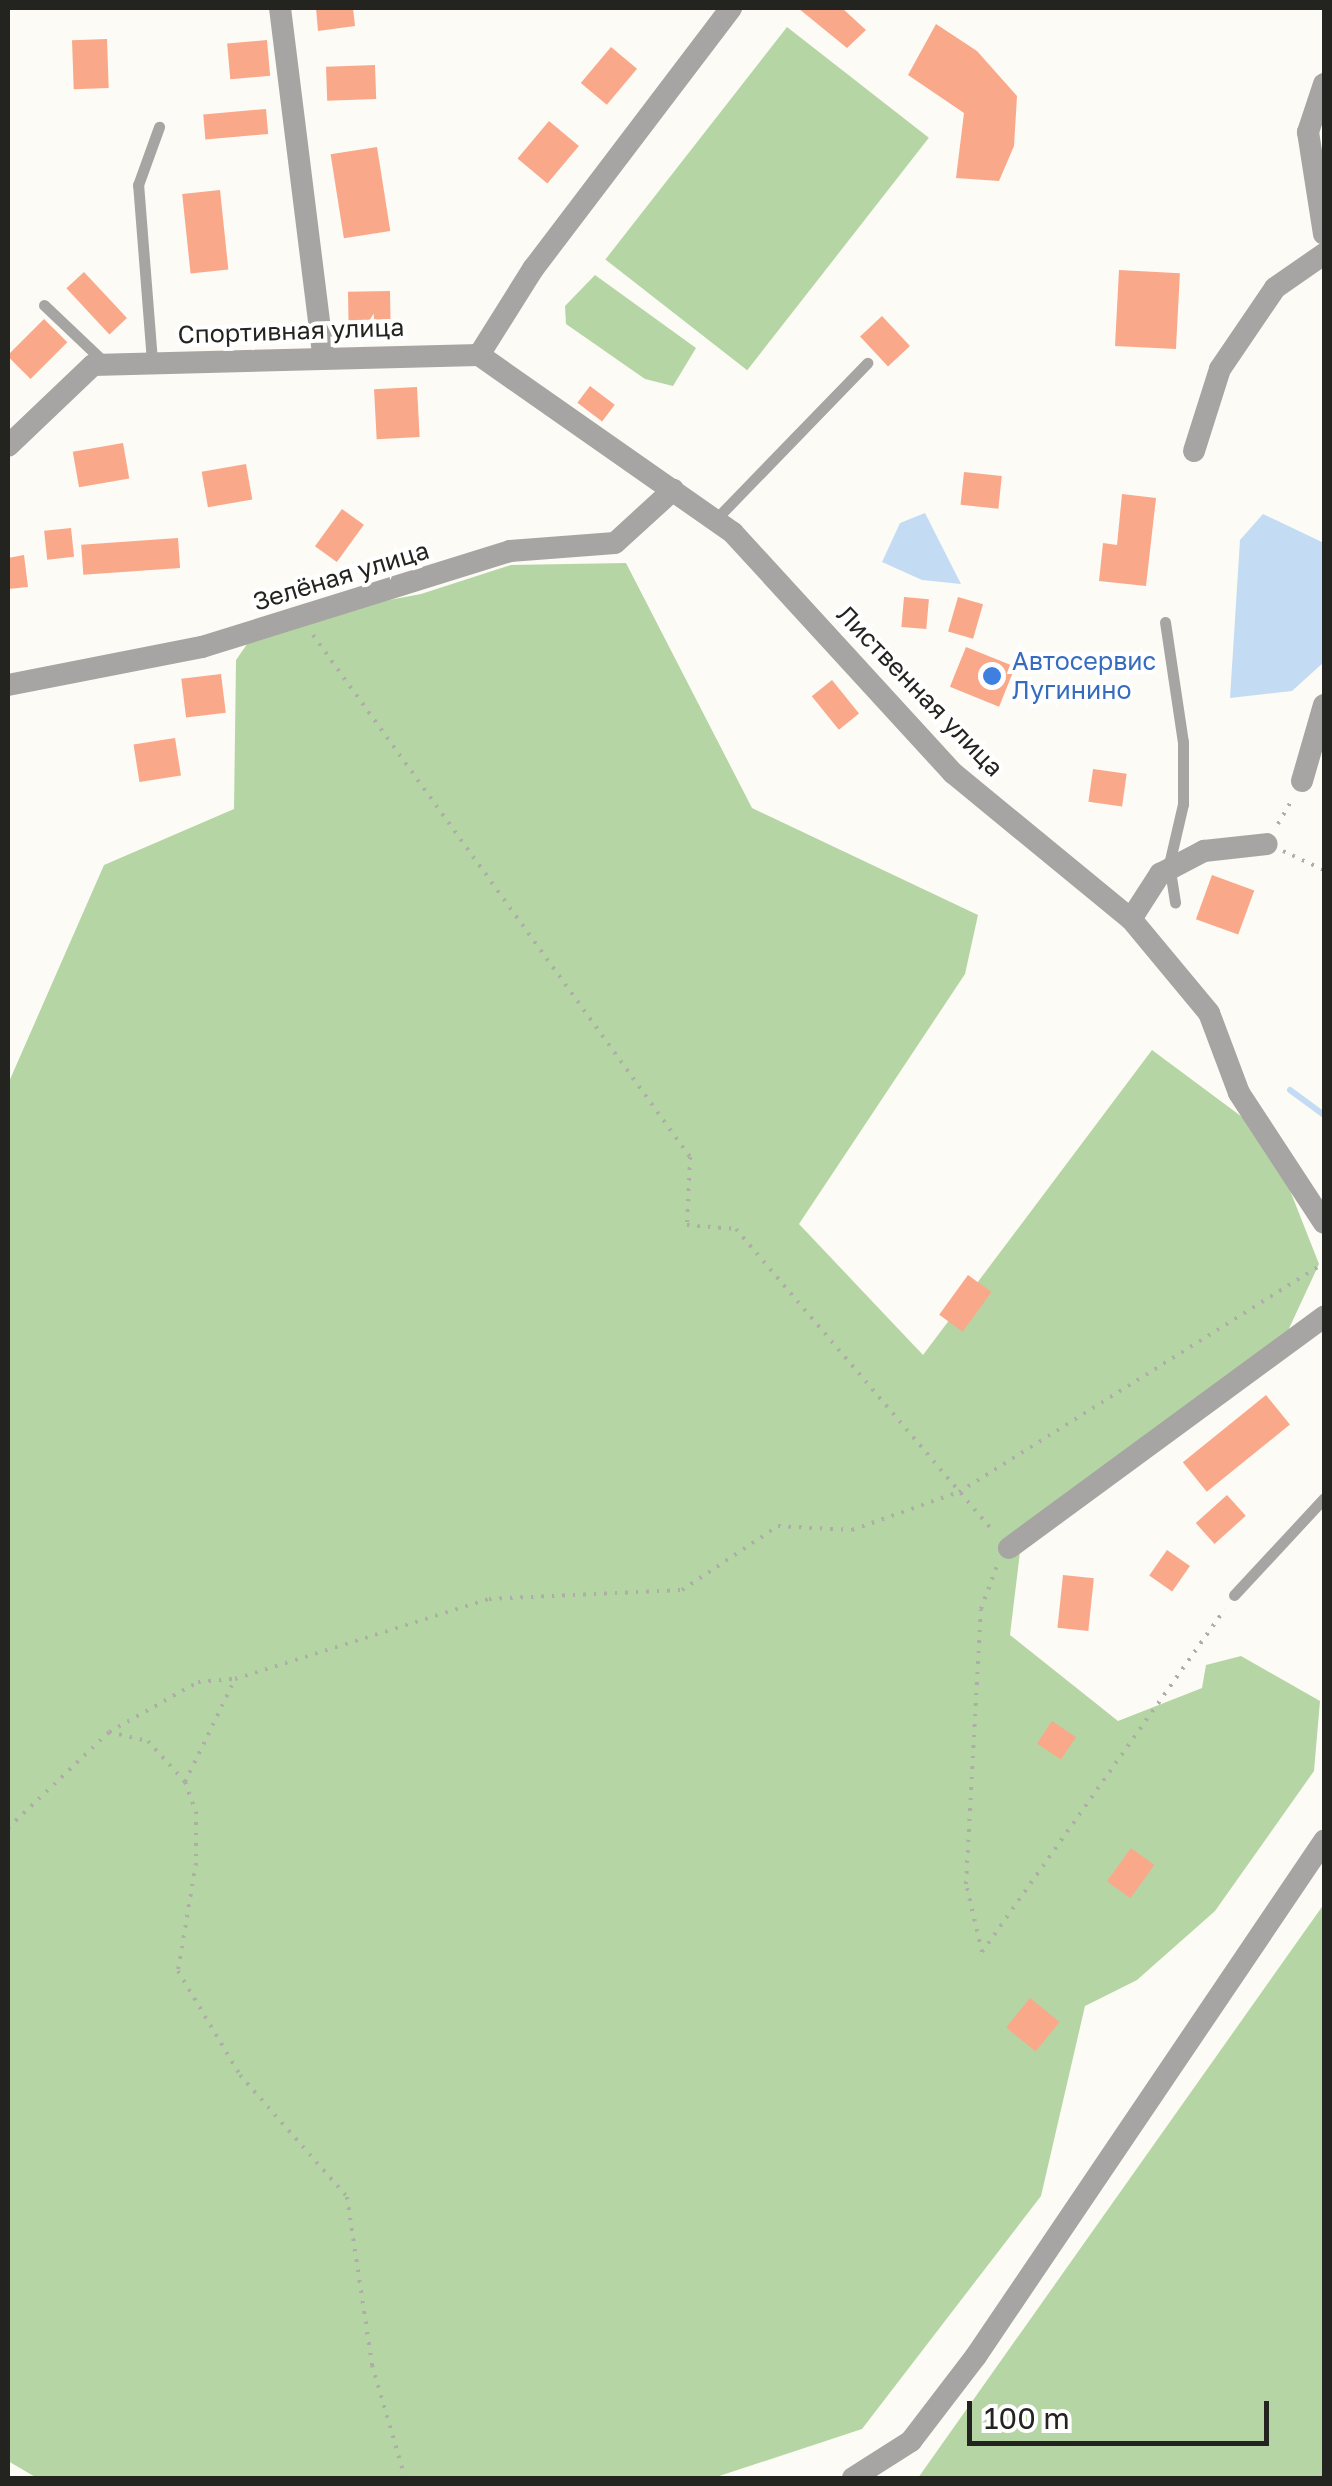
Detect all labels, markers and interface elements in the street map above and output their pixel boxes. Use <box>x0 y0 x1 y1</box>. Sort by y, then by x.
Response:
street label: Спортивная улица <box>177 312 405 350</box>
street label: Зелёная улица <box>249 535 433 617</box>
street label: Лиственная улица <box>831 599 1009 783</box>
place label: Автосервис Лугинино <box>1012 647 1156 706</box>
marker: Автосервис Лугинино <box>981 665 1003 687</box>
scale bar <box>972 2381 1274 2443</box>
text: 100 m <box>984 2400 1070 2436</box>

